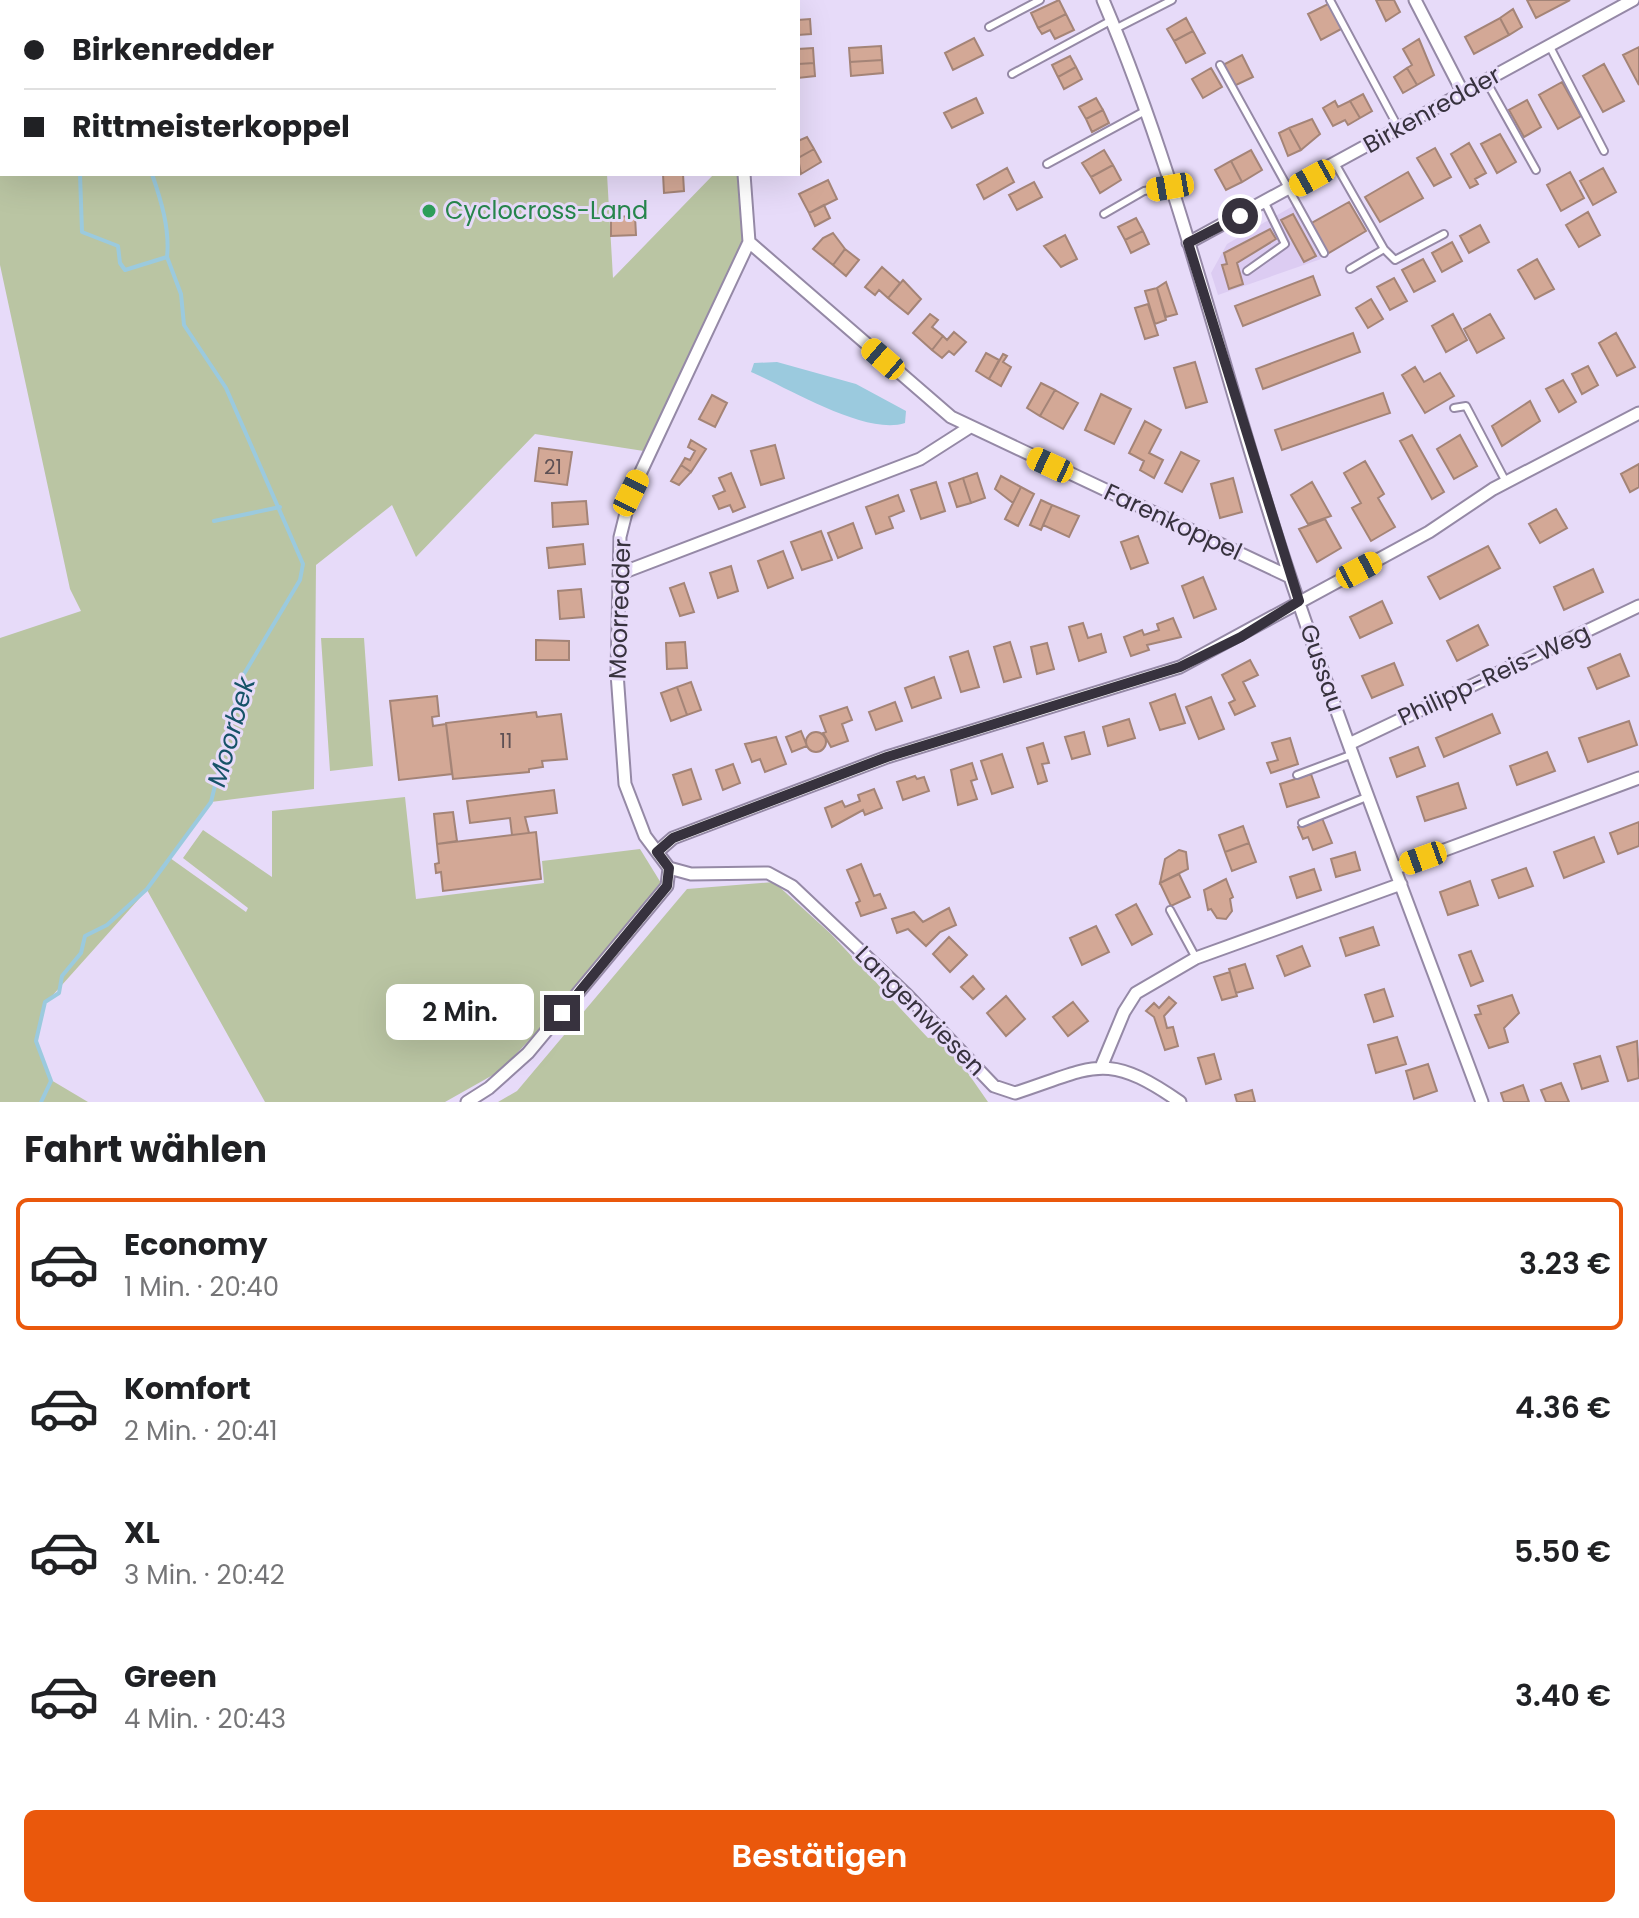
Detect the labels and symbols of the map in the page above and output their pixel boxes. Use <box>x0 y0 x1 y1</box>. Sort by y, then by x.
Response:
street label: Birkenredder <box>1357 58 1506 161</box>
car <box>1285 156 1339 200</box>
car <box>1144 171 1196 203</box>
place label: Cyclocross-Land <box>445 194 648 227</box>
route start <box>1222 198 1258 234</box>
marker: Cyclocross-Land <box>420 202 438 220</box>
car <box>857 334 909 384</box>
car <box>1023 444 1077 486</box>
house number: 21 <box>544 453 562 481</box>
car <box>610 466 652 520</box>
street label: Farenkoppel <box>1099 475 1247 568</box>
street label: Moorredder <box>601 538 638 680</box>
car <box>1332 548 1386 592</box>
street label: Philipp-Reis-Weg <box>1392 616 1595 734</box>
street label: Gussau <box>1292 620 1353 716</box>
water label: Moorbek <box>198 671 264 791</box>
house number: 11 <box>500 727 512 755</box>
car <box>1396 839 1450 877</box>
street label: Langenwiesen <box>848 938 993 1083</box>
callout: 2 Min. <box>386 985 534 1041</box>
route end <box>544 995 580 1031</box>

